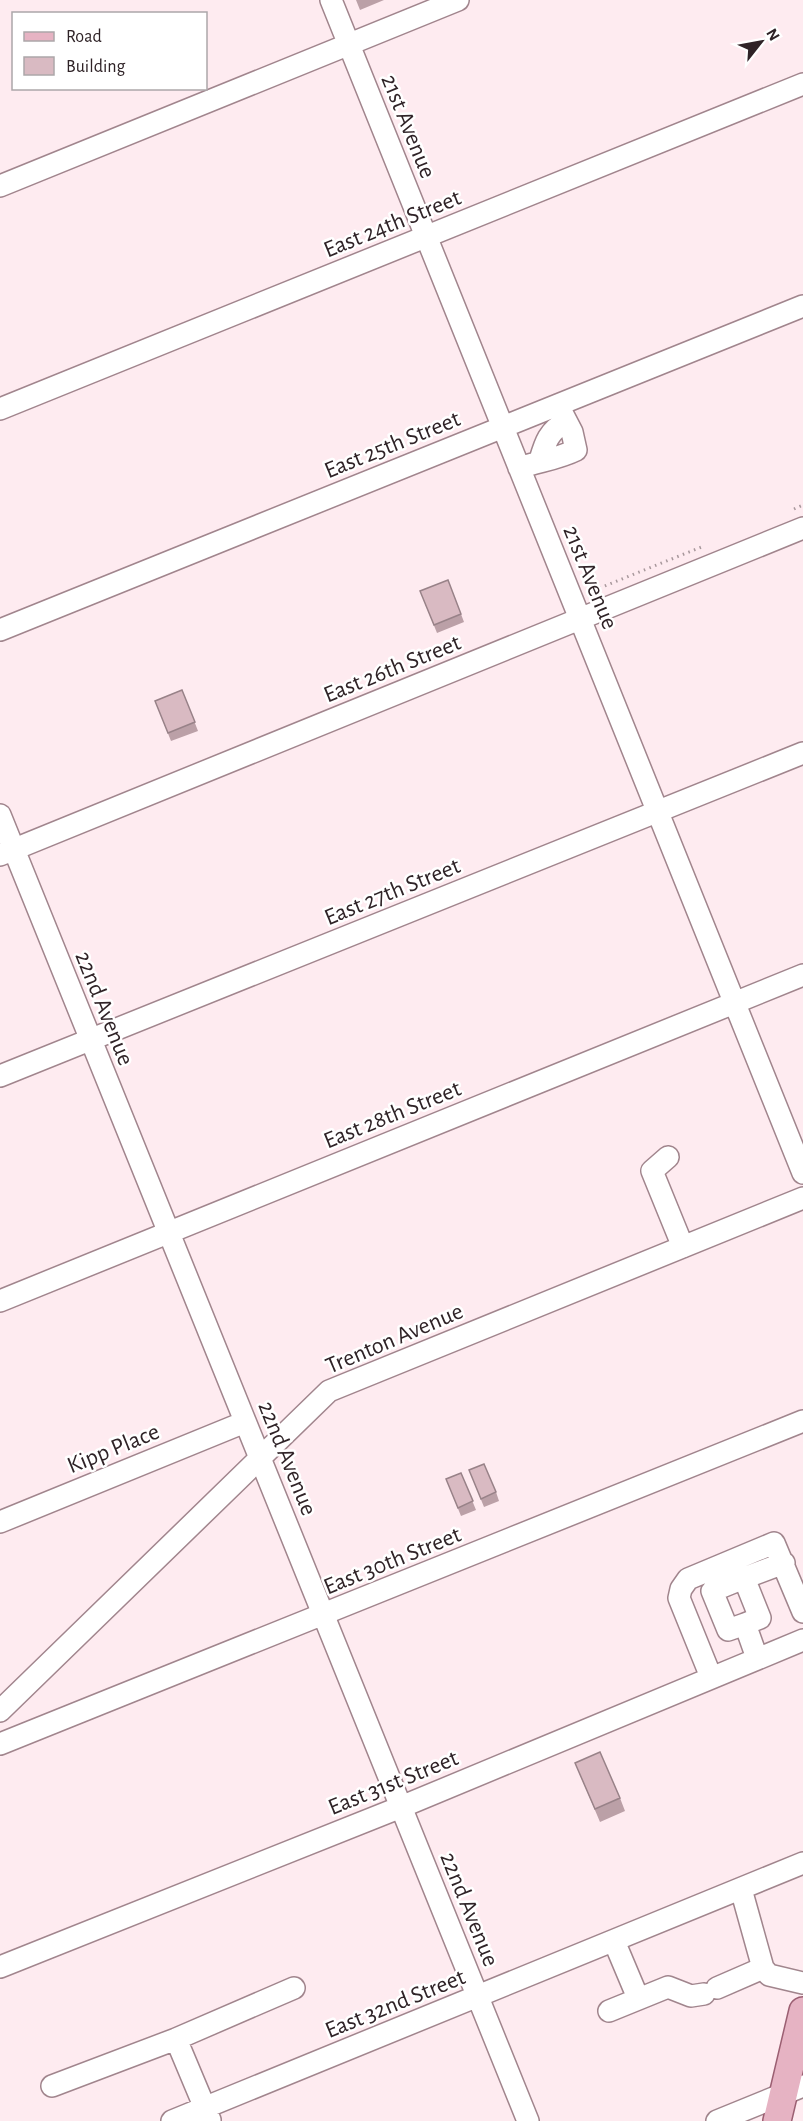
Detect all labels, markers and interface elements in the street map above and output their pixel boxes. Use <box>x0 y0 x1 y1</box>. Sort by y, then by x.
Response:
legend <box>12 12 207 90</box>
north arrow <box>731 12 791 72</box>
text: N <box>763 26 783 44</box>
text: Road <box>66 28 102 46</box>
text: Building <box>66 58 126 76</box>
street label: 21st Avenue <box>376 71 440 182</box>
street label: East 24th Street <box>320 185 465 262</box>
street label: East 25th Street <box>321 407 464 483</box>
street label: 21st Avenue <box>558 522 622 633</box>
street label: East 26th Street <box>320 630 465 707</box>
street label: East 27th Street <box>321 854 464 930</box>
street label: 22nd Avenue <box>70 948 138 1069</box>
street label: East 28th Street <box>320 1076 465 1153</box>
street label: Trenton Avenue <box>322 1299 467 1379</box>
street label: 22nd Avenue <box>253 1398 321 1519</box>
street label: Kipp Place <box>64 1420 163 1478</box>
street label: East 30th Street <box>320 1522 465 1599</box>
street label: East 31st Street <box>325 1746 462 1820</box>
street label: 22nd Avenue <box>435 1849 503 1970</box>
street label: East 32nd Street <box>322 1965 469 2043</box>

